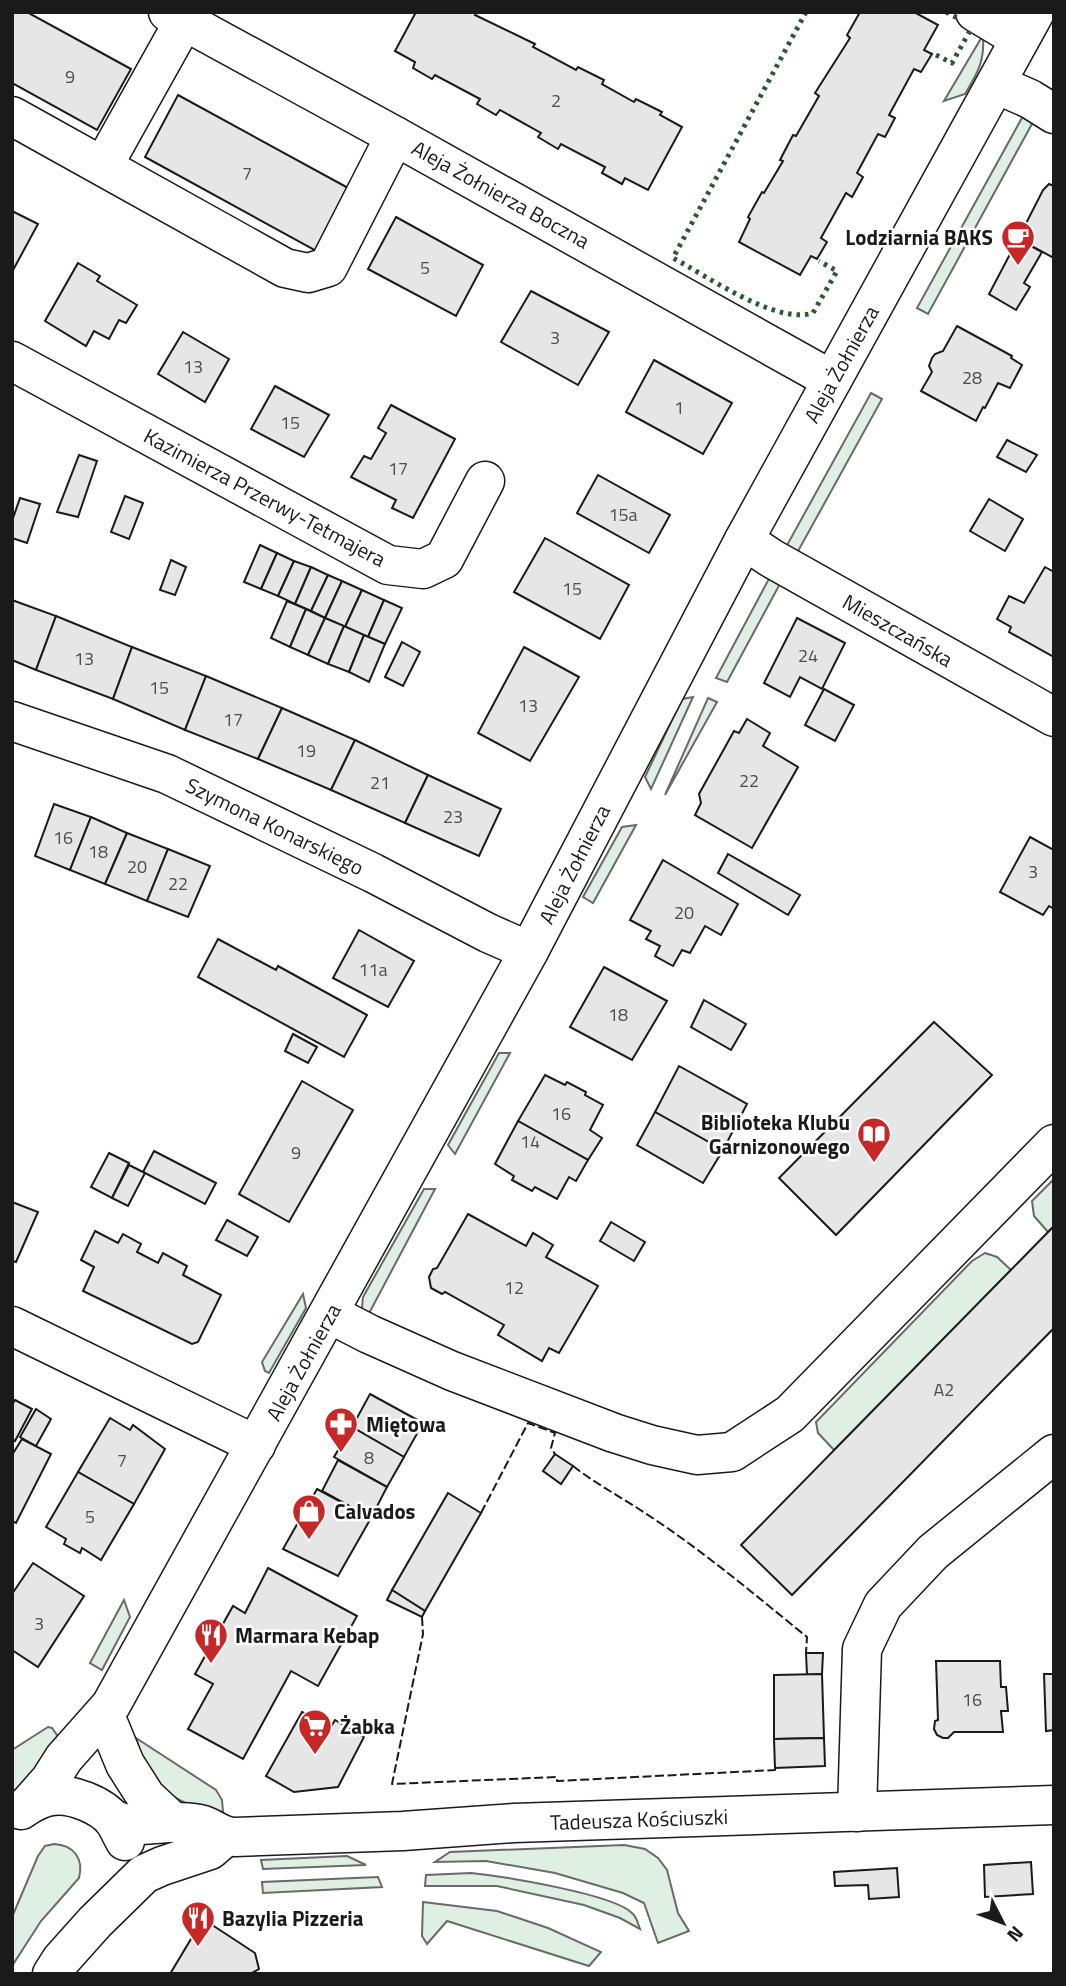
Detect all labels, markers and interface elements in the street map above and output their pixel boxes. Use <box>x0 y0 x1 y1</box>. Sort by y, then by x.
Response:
house number: 9 <box>65 63 75 90</box>
house number: 2 <box>551 87 561 114</box>
street label: Aleja Żołnierza Boczna <box>406 132 596 257</box>
house number: 7 <box>242 160 252 187</box>
cafe icon: Lodziarnia BAKS <box>999 218 1037 267</box>
place label: Lodziarnia BAKS <box>845 221 993 253</box>
house number: 5 <box>420 254 430 281</box>
street label: Aleja Żołnierza <box>795 299 887 429</box>
house number: 3 <box>550 324 560 351</box>
house number: 13 <box>183 353 203 380</box>
house number: 28 <box>962 364 982 391</box>
house number: 1 <box>674 394 684 421</box>
house number: 15 <box>280 409 300 436</box>
street label: Kazimierza Przerwy-Tetmajera <box>138 419 392 575</box>
house number: 17 <box>388 455 408 482</box>
house number: 15a <box>608 501 638 528</box>
house number: 15 <box>562 575 582 602</box>
street label: Mieszczańska <box>837 585 960 675</box>
house number: 24 <box>798 642 818 669</box>
house number: 13 <box>74 645 94 672</box>
house number: 15 <box>149 674 169 701</box>
house number: 13 <box>518 692 538 719</box>
house number: 17 <box>223 706 243 733</box>
house number: 19 <box>296 737 316 764</box>
house number: 22 <box>739 767 759 794</box>
street label: Szymona Konarskiego <box>180 769 370 883</box>
house number: 21 <box>370 769 390 796</box>
street label: Aleja Żołnierza <box>530 798 618 929</box>
house number: 23 <box>443 803 463 830</box>
house number: 16 <box>53 824 73 851</box>
house number: 18 <box>88 838 108 865</box>
house number: 20 <box>127 853 147 880</box>
house number: 3 <box>1028 858 1038 885</box>
house number: 22 <box>168 870 188 897</box>
house number: 20 <box>674 899 694 926</box>
house number: 11a <box>358 956 388 983</box>
house number: 18 <box>608 1001 628 1028</box>
house number: 16 <box>551 1100 571 1127</box>
place label: Biblioteka Klubu Garnizonowego <box>701 1106 850 1162</box>
library icon: Biblioteka Klubu Garnizonowego <box>855 1115 893 1164</box>
house number: 14 <box>520 1128 540 1155</box>
house number: 9 <box>291 1139 301 1166</box>
house number: 12 <box>504 1274 524 1301</box>
street label: Aleja Żołnierza <box>257 1297 349 1427</box>
house number: A2 <box>934 1376 954 1403</box>
pharmacy icon: Miętowa <box>322 1405 360 1454</box>
place label: Miętowa <box>366 1408 446 1440</box>
house number: 8 <box>364 1444 374 1471</box>
house number: 7 <box>117 1447 127 1474</box>
shop icon: Calvados <box>290 1492 328 1541</box>
place label: Calvados <box>334 1495 416 1527</box>
house number: 5 <box>85 1503 95 1530</box>
house number: 3 <box>34 1610 44 1637</box>
restaurant icon: Marmara Kebap <box>192 1616 230 1665</box>
place label: Marmara Kebap <box>235 1619 379 1651</box>
house number: 16 <box>962 1686 982 1713</box>
supermarket icon: Żabka <box>296 1707 334 1756</box>
place label: Żabka <box>340 1710 395 1742</box>
street label: Tadeusza Kościuszki <box>549 1800 729 1838</box>
north arrow <box>968 1888 1038 1958</box>
restaurant icon: Bazylia Pizzeria <box>179 1899 217 1948</box>
place label: Bazylia Pizzeria <box>222 1902 364 1934</box>
text: N <box>1001 1920 1031 1949</box>

